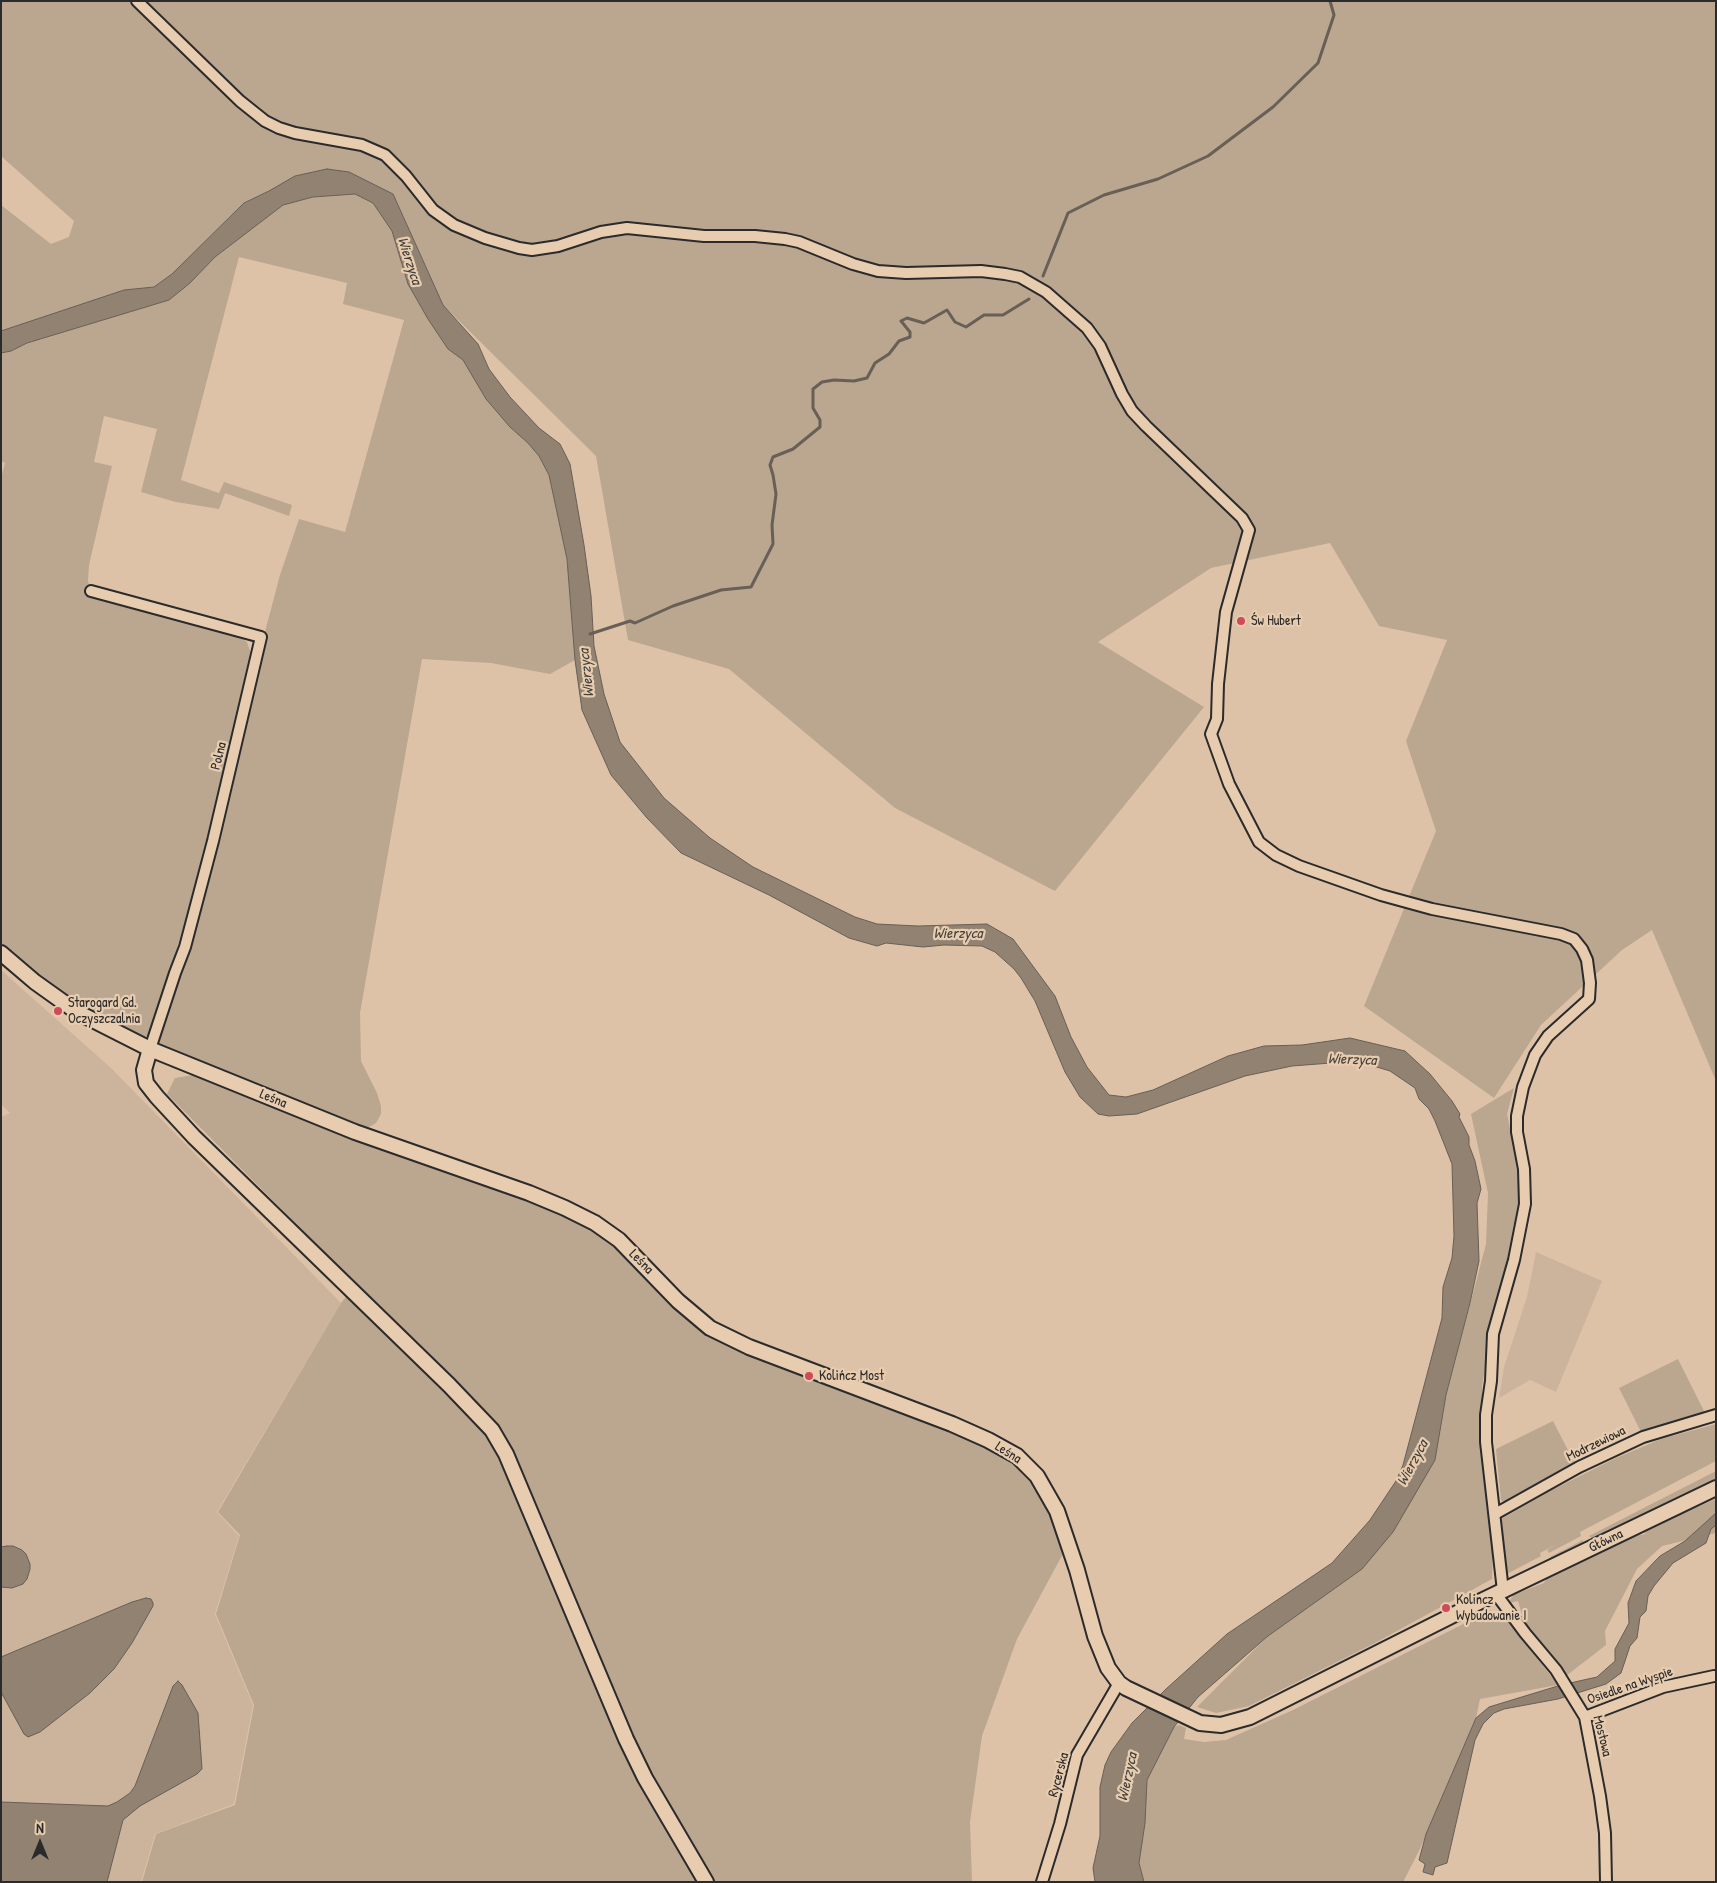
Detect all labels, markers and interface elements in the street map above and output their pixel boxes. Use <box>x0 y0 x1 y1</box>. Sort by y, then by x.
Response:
water label: Wierzyca <box>393 235 425 287</box>
place label: Św Hubert <box>1251 613 1301 629</box>
marker: Św Hubert <box>1235 615 1247 627</box>
water label: Wierzyca <box>575 648 599 698</box>
street label: Polna <box>207 740 231 772</box>
water label: Wierzyca <box>934 925 982 943</box>
place label: Starogard Gd. Oczyszczalnia <box>68 995 140 1028</box>
marker: Starogard Gd. Oczyszczalnia <box>52 1005 64 1017</box>
water label: Wierzyca <box>1327 1050 1377 1070</box>
street label: Leśna <box>257 1086 289 1112</box>
street label: Leśna <box>625 1246 657 1278</box>
place label: Kolińcz Most <box>819 1368 884 1384</box>
marker: Kolińcz Most <box>803 1370 815 1382</box>
street label: Modrzewiowa <box>1564 1423 1628 1465</box>
water label: Wierzyca <box>1394 1437 1432 1489</box>
street label: Leśna <box>992 1438 1024 1468</box>
street label: Główna <box>1586 1526 1626 1556</box>
place label: Kolincz Wybudowanie I <box>1456 1592 1527 1624</box>
marker: Kolincz Wybudowanie I <box>1440 1602 1452 1614</box>
street label: Osiedle na Wyspie <box>1585 1663 1675 1709</box>
street label: Mostowa <box>1589 1714 1615 1758</box>
street label: Rycerska <box>1045 1751 1073 1799</box>
water label: Wierzyca <box>1114 1751 1142 1803</box>
north arrow <box>15 1818 65 1868</box>
text: N <box>36 1818 44 1837</box>

